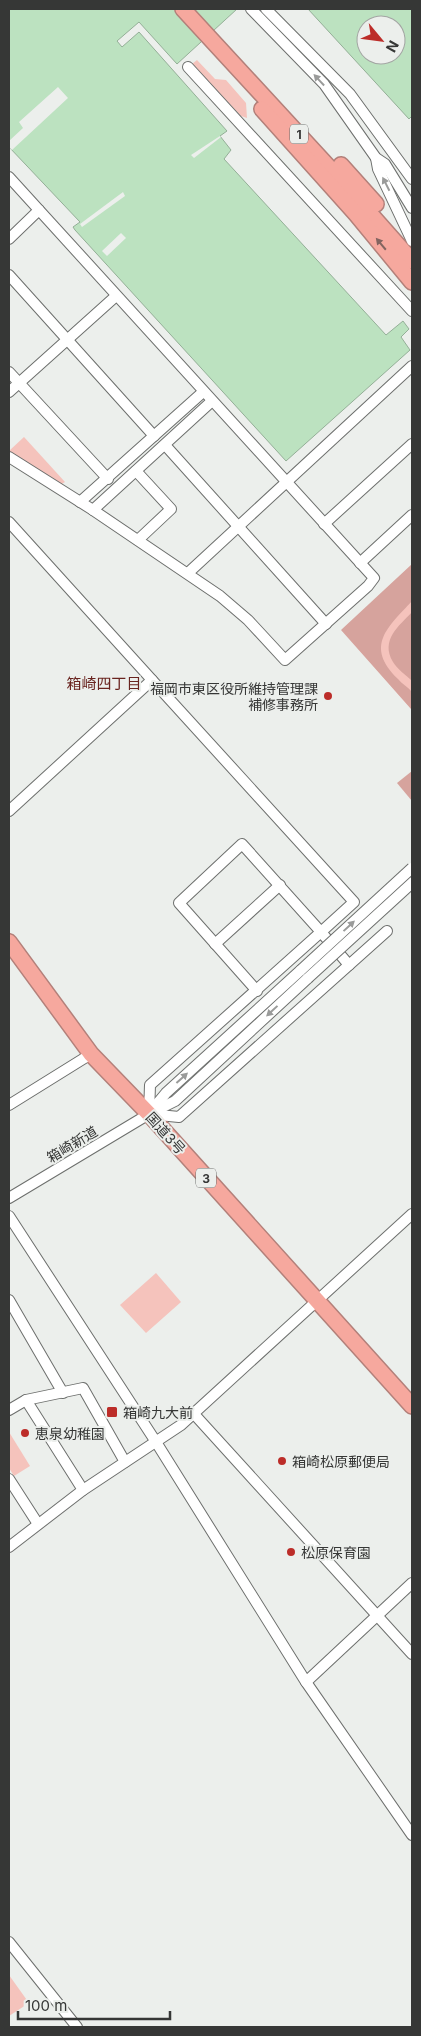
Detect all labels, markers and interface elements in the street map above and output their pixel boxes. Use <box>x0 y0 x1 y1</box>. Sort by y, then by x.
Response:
north arrow <box>356 15 406 65</box>
text: N <box>383 38 403 55</box>
one-way arrow <box>313 74 325 86</box>
road number: 1 <box>290 125 308 144</box>
one-way arrow <box>382 176 390 191</box>
one-way arrow <box>376 238 387 251</box>
district label: 箱崎四丁目 <box>66 674 142 693</box>
place label: 福岡市東区役所維持管理課 補修事務所 <box>150 680 318 713</box>
marker: 福岡市東区役所維持管理課 補修事務所 <box>322 690 334 702</box>
one-way arrow <box>343 920 355 932</box>
one-way arrow <box>266 1006 278 1017</box>
one-way arrow <box>175 1072 187 1084</box>
street label: 国道3号 <box>143 1108 189 1158</box>
street label: 箱崎新道 <box>44 1122 100 1166</box>
road number: 3 <box>196 1168 216 1188</box>
place label: 箱崎九大前 <box>123 1404 193 1421</box>
marker: 箱崎九大前 <box>105 1405 119 1419</box>
place label: 恵泉幼稚園 <box>35 1425 105 1442</box>
marker: 恵泉幼稚園 <box>19 1427 31 1439</box>
place label: 箱崎松原郵便局 <box>292 1453 390 1470</box>
marker: 箱崎松原郵便局 <box>276 1455 288 1467</box>
place label: 松原保育園 <box>301 1544 371 1561</box>
marker: 松原保育園 <box>285 1546 297 1558</box>
scale bar <box>18 1988 170 2020</box>
text: 100 m <box>25 1996 67 2015</box>

